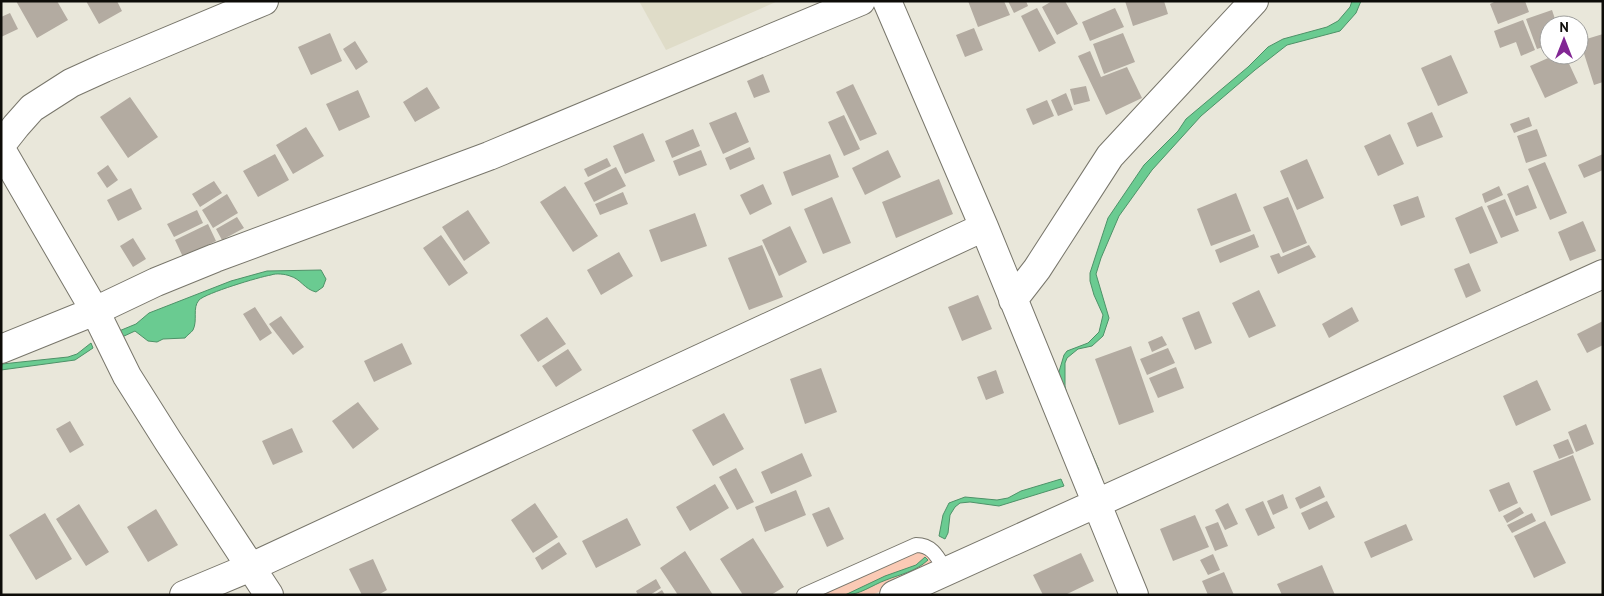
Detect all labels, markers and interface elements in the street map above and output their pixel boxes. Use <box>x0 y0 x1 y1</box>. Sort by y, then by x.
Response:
north arrow <box>1539 15 1589 65</box>
text: N <box>1559 18 1569 36</box>

